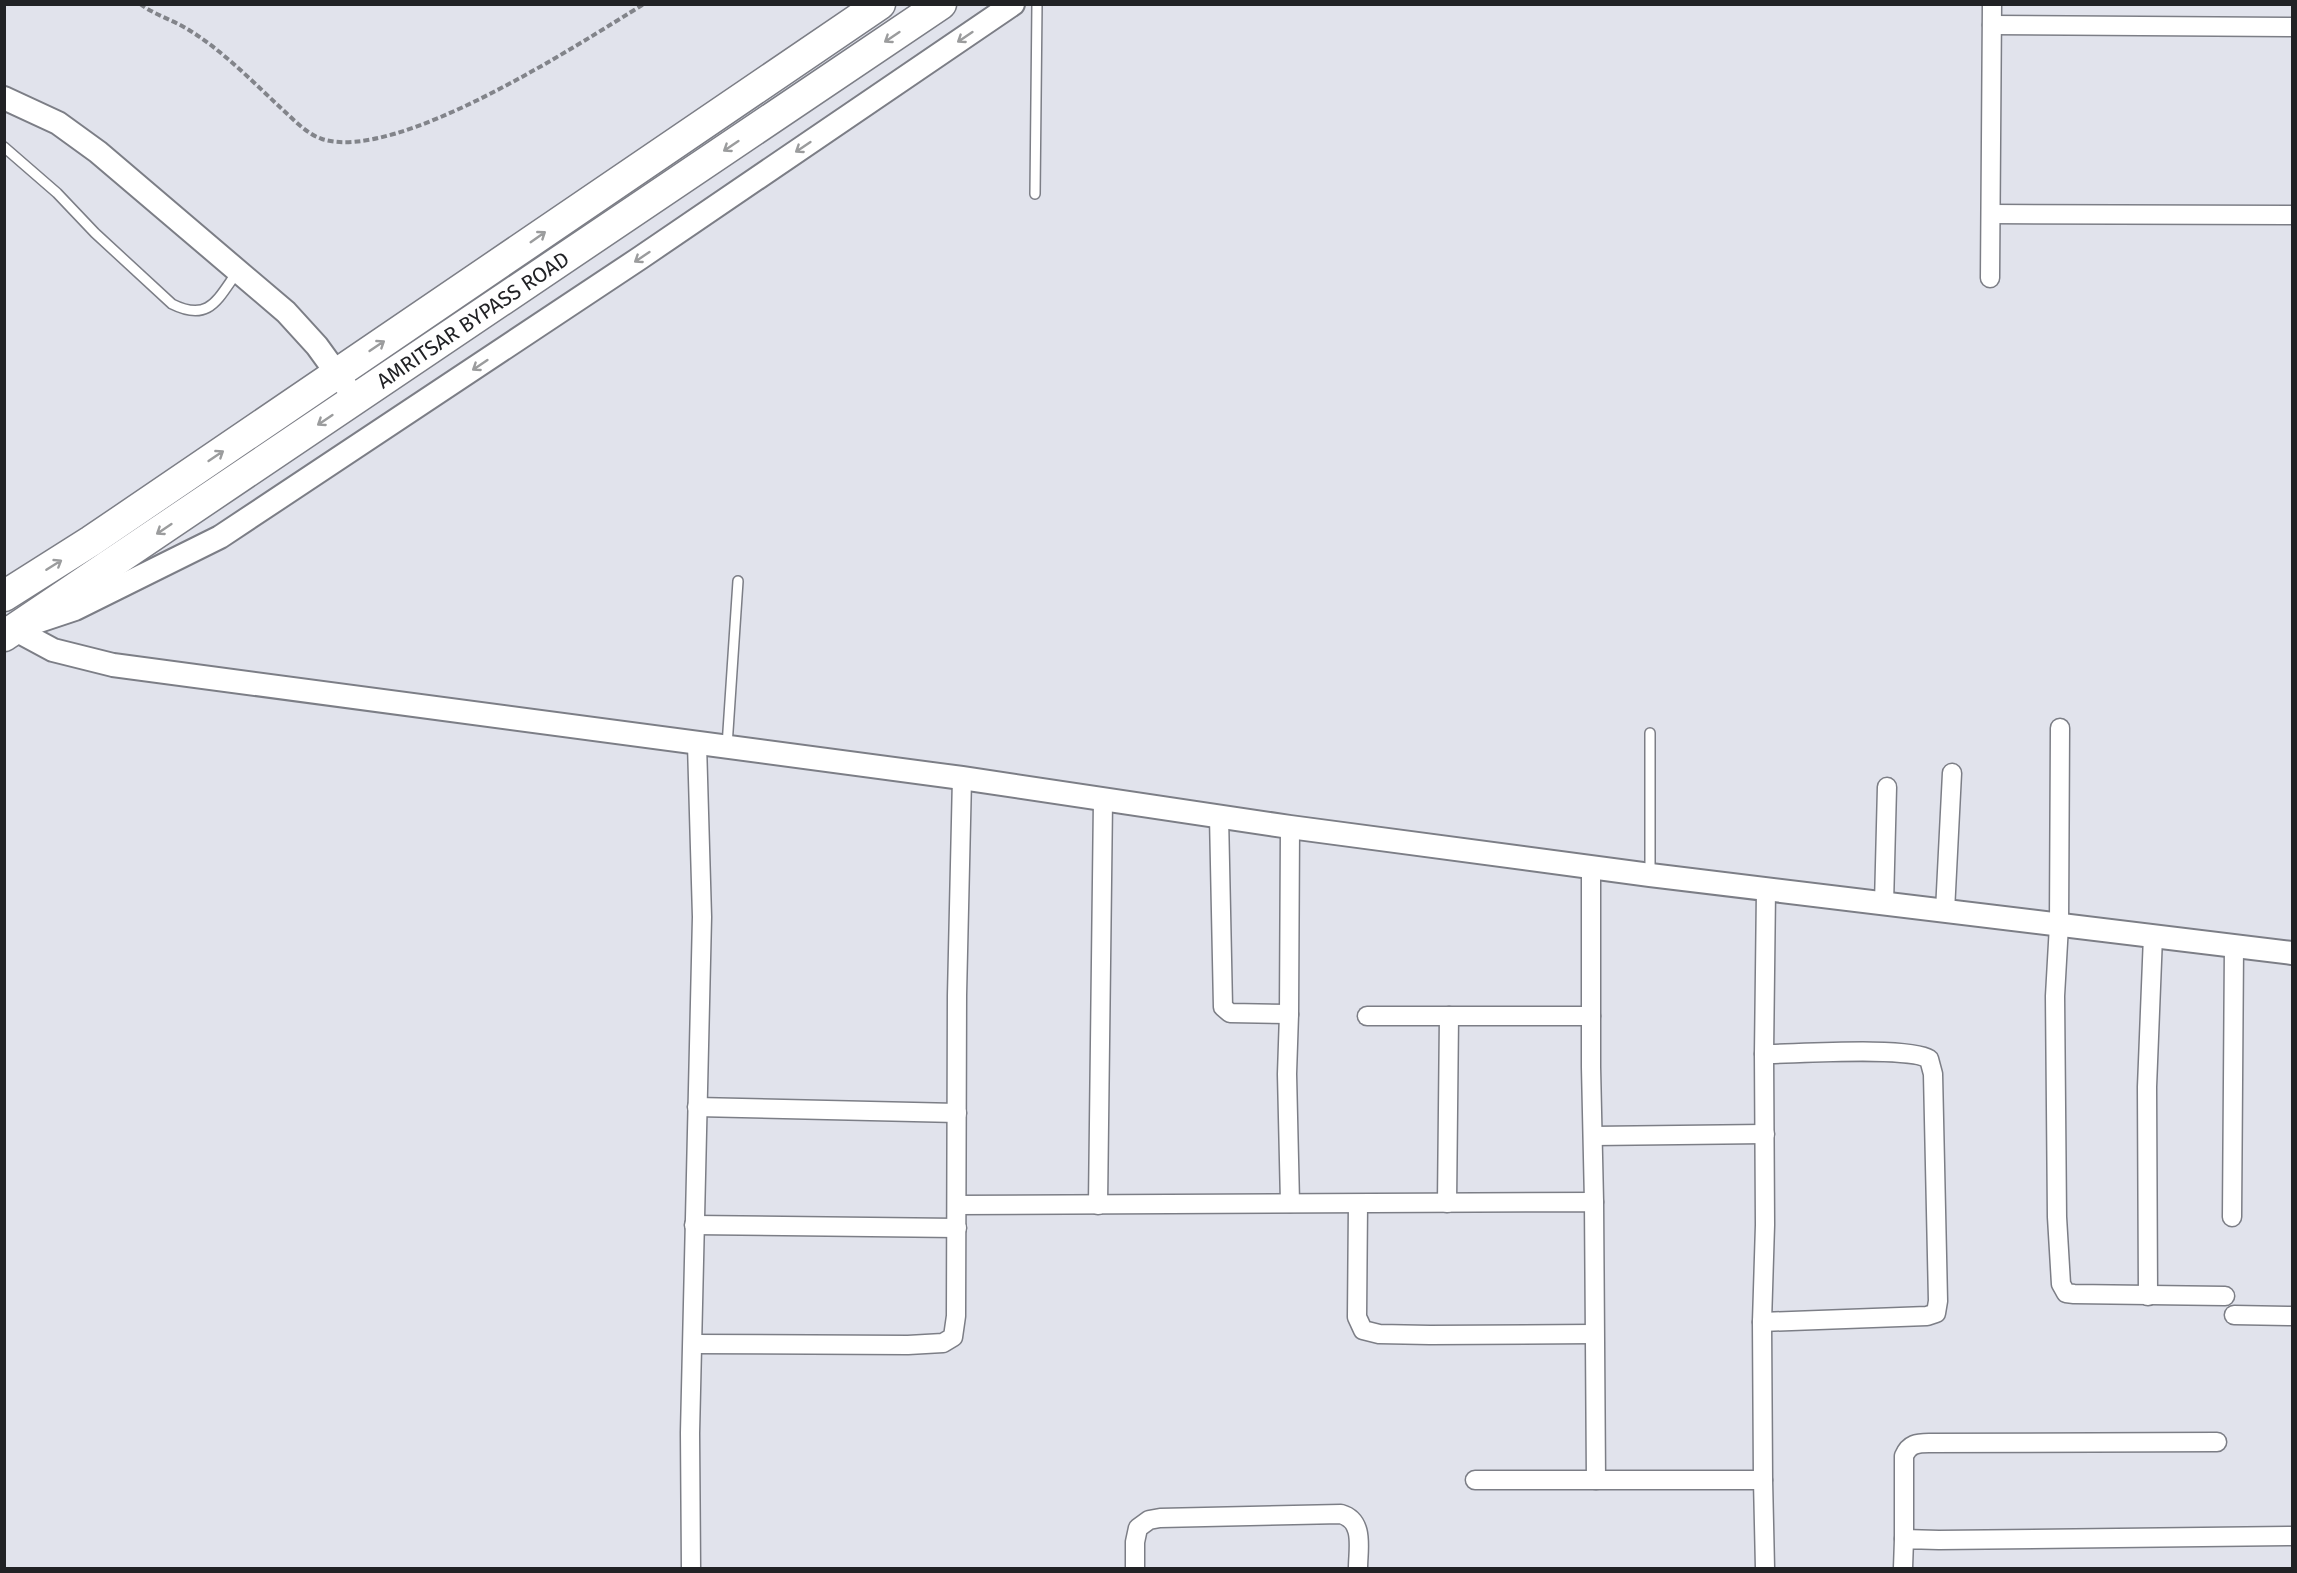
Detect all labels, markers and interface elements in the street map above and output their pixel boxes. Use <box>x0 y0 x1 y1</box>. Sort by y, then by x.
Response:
one-way arrow <box>884 31 901 43</box>
one-way arrow <box>957 31 973 43</box>
one-way arrow <box>723 140 739 152</box>
one-way arrow <box>796 141 812 153</box>
one-way arrow <box>530 231 546 243</box>
street label: AMRITSAR BYPASS ROAD <box>372 246 574 394</box>
one-way arrow <box>634 251 651 263</box>
one-way arrow <box>368 340 385 352</box>
one-way arrow <box>471 358 488 371</box>
one-way arrow <box>318 414 334 426</box>
one-way arrow <box>207 450 223 462</box>
one-way arrow <box>156 523 172 535</box>
one-way arrow <box>45 559 62 571</box>

